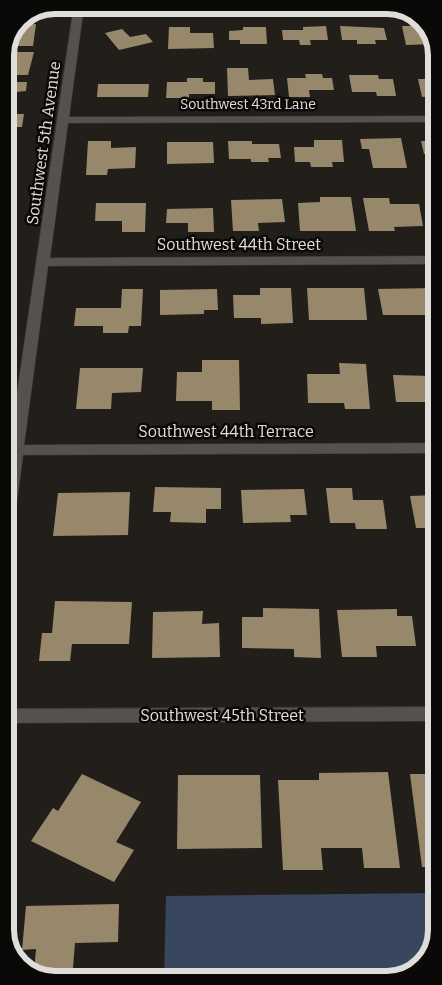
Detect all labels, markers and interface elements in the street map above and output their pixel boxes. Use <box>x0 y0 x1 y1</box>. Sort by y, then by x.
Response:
street label: Southwest 5th Avenue <box>23 60 64 226</box>
street label: Southwest 43rd Lane <box>180 96 316 113</box>
street label: Southwest 44th Street <box>157 235 321 254</box>
street label: Southwest 44th Terrace <box>138 422 314 441</box>
street label: Southwest 45th Street <box>140 706 304 725</box>

